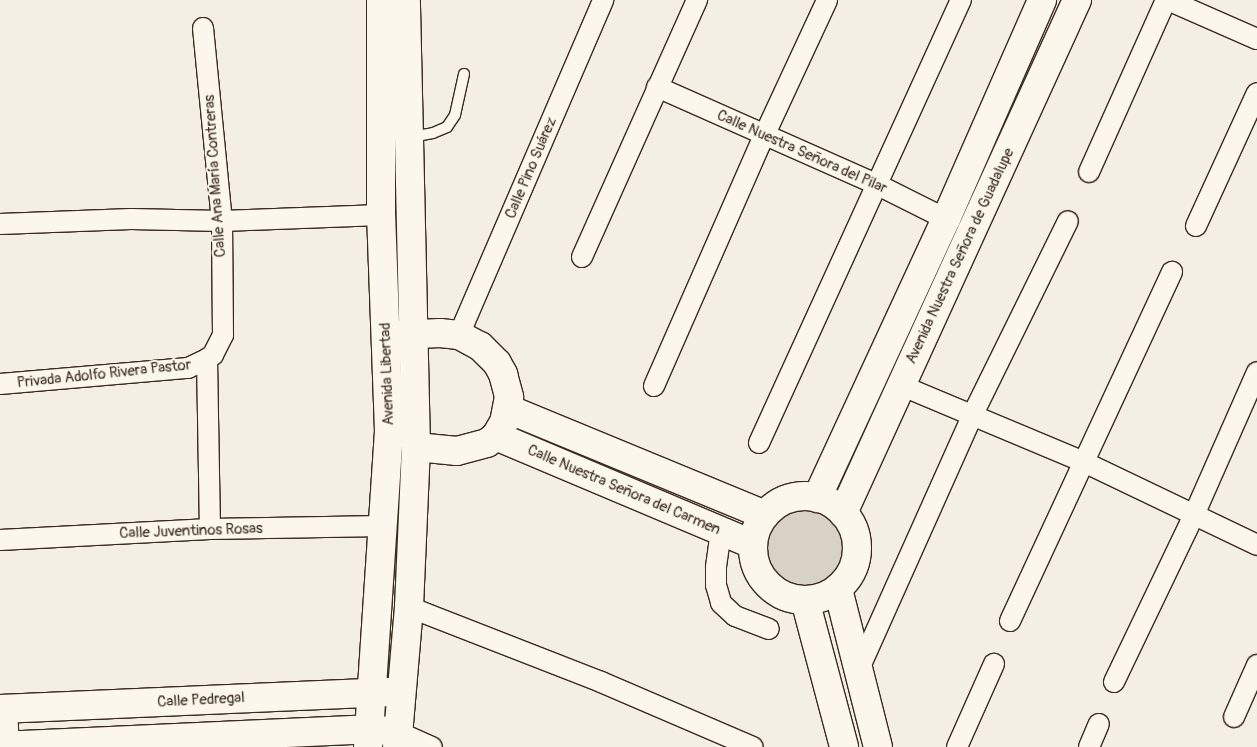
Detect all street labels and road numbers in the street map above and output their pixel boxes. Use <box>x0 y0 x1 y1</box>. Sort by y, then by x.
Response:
street label: Calle Ana María Contreras <box>200 94 230 258</box>
street label: Calle Nuestra Señora del Pilar <box>714 106 890 198</box>
street label: Calle Pino Suárez <box>502 115 560 221</box>
street label: Avenida Nuestra Señora de Guadalupe <box>902 145 1018 367</box>
street label: Avenida Libertad <box>376 322 398 426</box>
street label: Privada Adolfo Rivera Pastor <box>16 356 192 392</box>
street label: Calle Nuestra Señora del Carmen <box>525 441 723 539</box>
street label: Calle Juventinos Rosas <box>119 520 263 542</box>
street label: Calle Pedregal <box>157 689 245 711</box>

